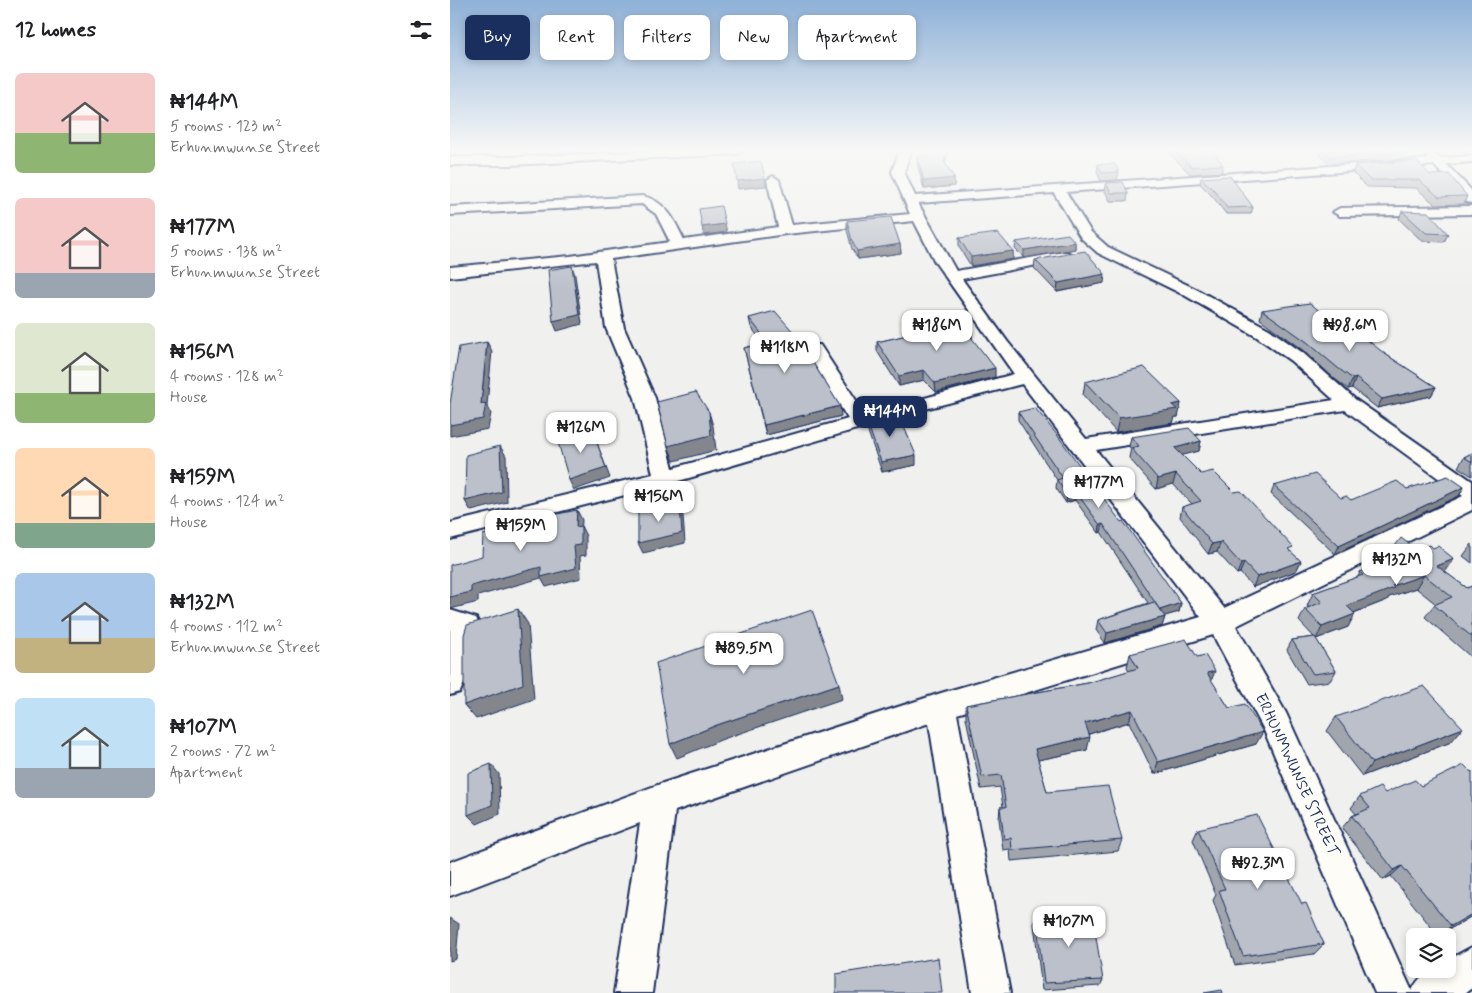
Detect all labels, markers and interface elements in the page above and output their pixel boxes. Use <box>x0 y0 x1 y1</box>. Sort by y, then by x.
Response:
chip: Buy <box>465 15 530 60</box>
chip: Rent <box>540 15 614 60</box>
chip: Filters <box>624 15 710 60</box>
chip: New <box>720 15 788 60</box>
chip: Apartment <box>798 15 916 60</box>
text: 12 homes <box>15 16 96 44</box>
icon: filters <box>407 16 435 44</box>
text: ₦144M <box>170 88 238 116</box>
icon: home <box>55 93 115 153</box>
text: 5 rooms · 123 m² <box>170 116 282 137</box>
text: Erhunmwunse Street <box>170 137 320 158</box>
text: ₦177M <box>170 213 235 241</box>
icon: home <box>55 218 115 278</box>
text: 5 rooms · 138 m² <box>170 241 282 262</box>
text: Erhunmwunse Street <box>170 262 320 283</box>
pin: ₦186M <box>902 310 972 352</box>
pin: ₦98.6M <box>1309 310 1391 352</box>
text: ₦186M <box>912 315 962 336</box>
text: ₦98.6M <box>1323 315 1377 336</box>
pin: ₦118M <box>750 332 820 374</box>
text: ₦118M <box>761 337 809 358</box>
text: ₦156M <box>170 338 234 366</box>
icon: home <box>55 343 115 403</box>
text: 4 rooms · 128 m² <box>170 366 284 387</box>
text: House <box>170 387 208 408</box>
pin: ₦144M <box>855 396 925 438</box>
text: ₦144M <box>864 401 916 422</box>
pin: ₦126M <box>546 412 616 454</box>
text: ₦126M <box>557 417 605 438</box>
text: ₦159M <box>170 463 235 491</box>
pin: ₦177M <box>1064 466 1134 509</box>
icon: home <box>55 468 115 528</box>
text: ₦177M <box>1074 472 1124 493</box>
pin: ₦156M <box>624 480 694 523</box>
text: ₦156M <box>635 486 683 507</box>
text: 4 rooms · 124 m² <box>170 491 285 512</box>
pin: ₦159M <box>486 510 556 552</box>
text: House <box>170 512 208 533</box>
text: ₦159M <box>496 515 546 536</box>
pin: ₦132M <box>1362 544 1432 586</box>
text: ₦132M <box>1372 549 1422 570</box>
text: ₦132M <box>170 588 234 616</box>
icon: home <box>55 593 115 653</box>
text: 4 rooms · 112 m² <box>170 616 283 637</box>
pin: ₦89.5M <box>703 632 785 675</box>
text: Erhunmwunse Street <box>170 637 320 658</box>
text: ₦89.5M <box>715 638 773 659</box>
street label: ERHUNMWUNSE STREET <box>1250 690 1345 861</box>
text: ₦107M <box>170 713 237 741</box>
icon: home <box>55 718 115 778</box>
text: 2 rooms · 72 m² <box>170 741 276 762</box>
text: Apartment <box>170 762 243 783</box>
pin: ₦92.3M <box>1217 848 1299 890</box>
text: ₦92.3M <box>1232 853 1284 874</box>
pin: ₦107M <box>1034 906 1104 948</box>
text: ₦107M <box>1044 911 1094 932</box>
map controls <box>1406 928 1456 978</box>
button: layers <box>1406 928 1456 978</box>

